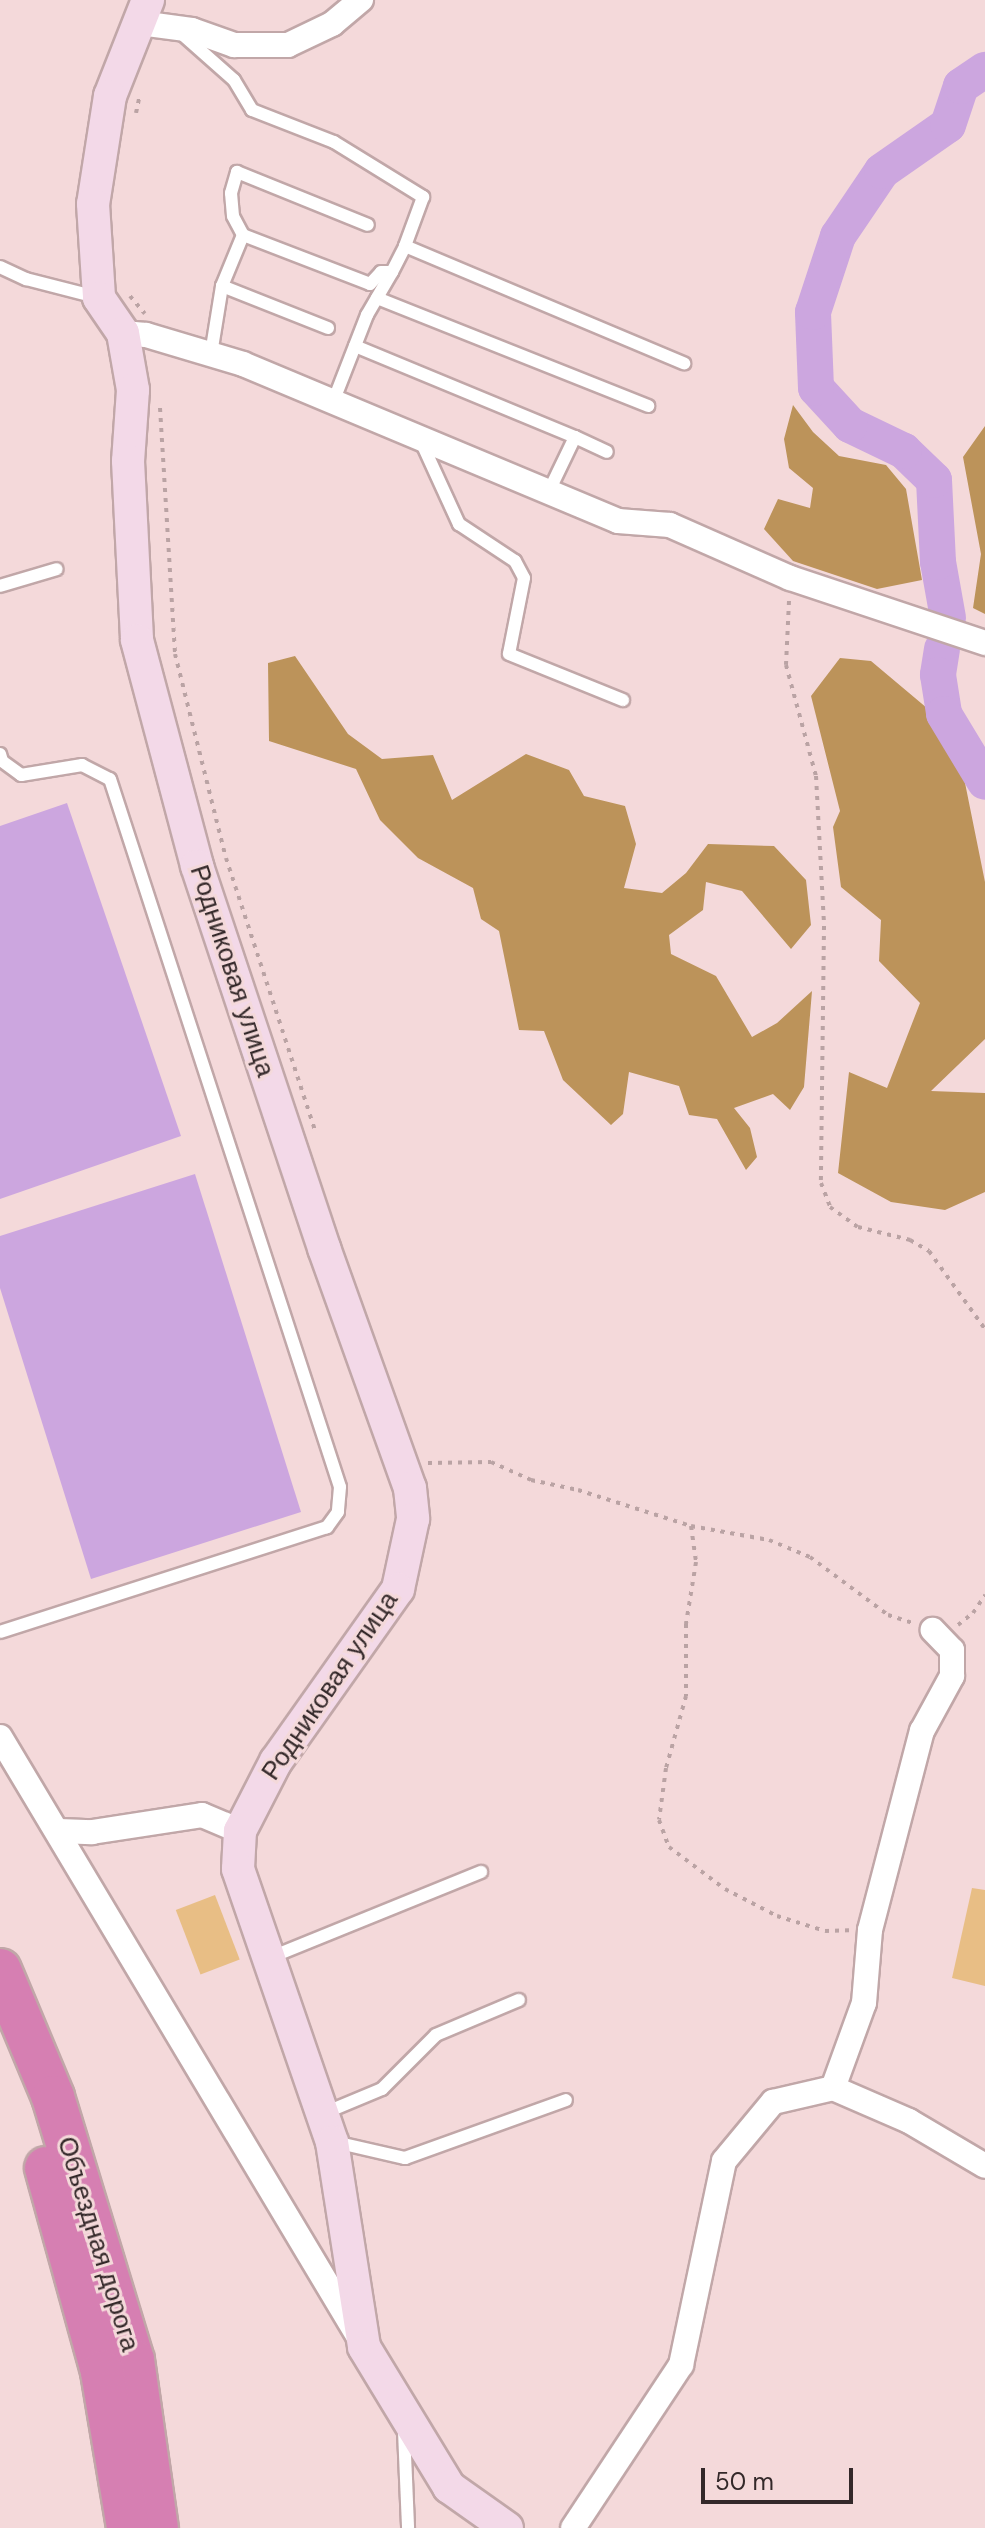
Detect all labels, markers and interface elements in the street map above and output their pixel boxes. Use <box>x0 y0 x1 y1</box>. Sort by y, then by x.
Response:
street label: Родниковая улица <box>183 861 281 1081</box>
street label: Родниковая улица <box>255 1586 405 1786</box>
street label: Объездная дорога <box>51 2133 145 2355</box>
scale bar <box>705 2452 857 2502</box>
text: 50 m <box>715 2466 774 2497</box>

